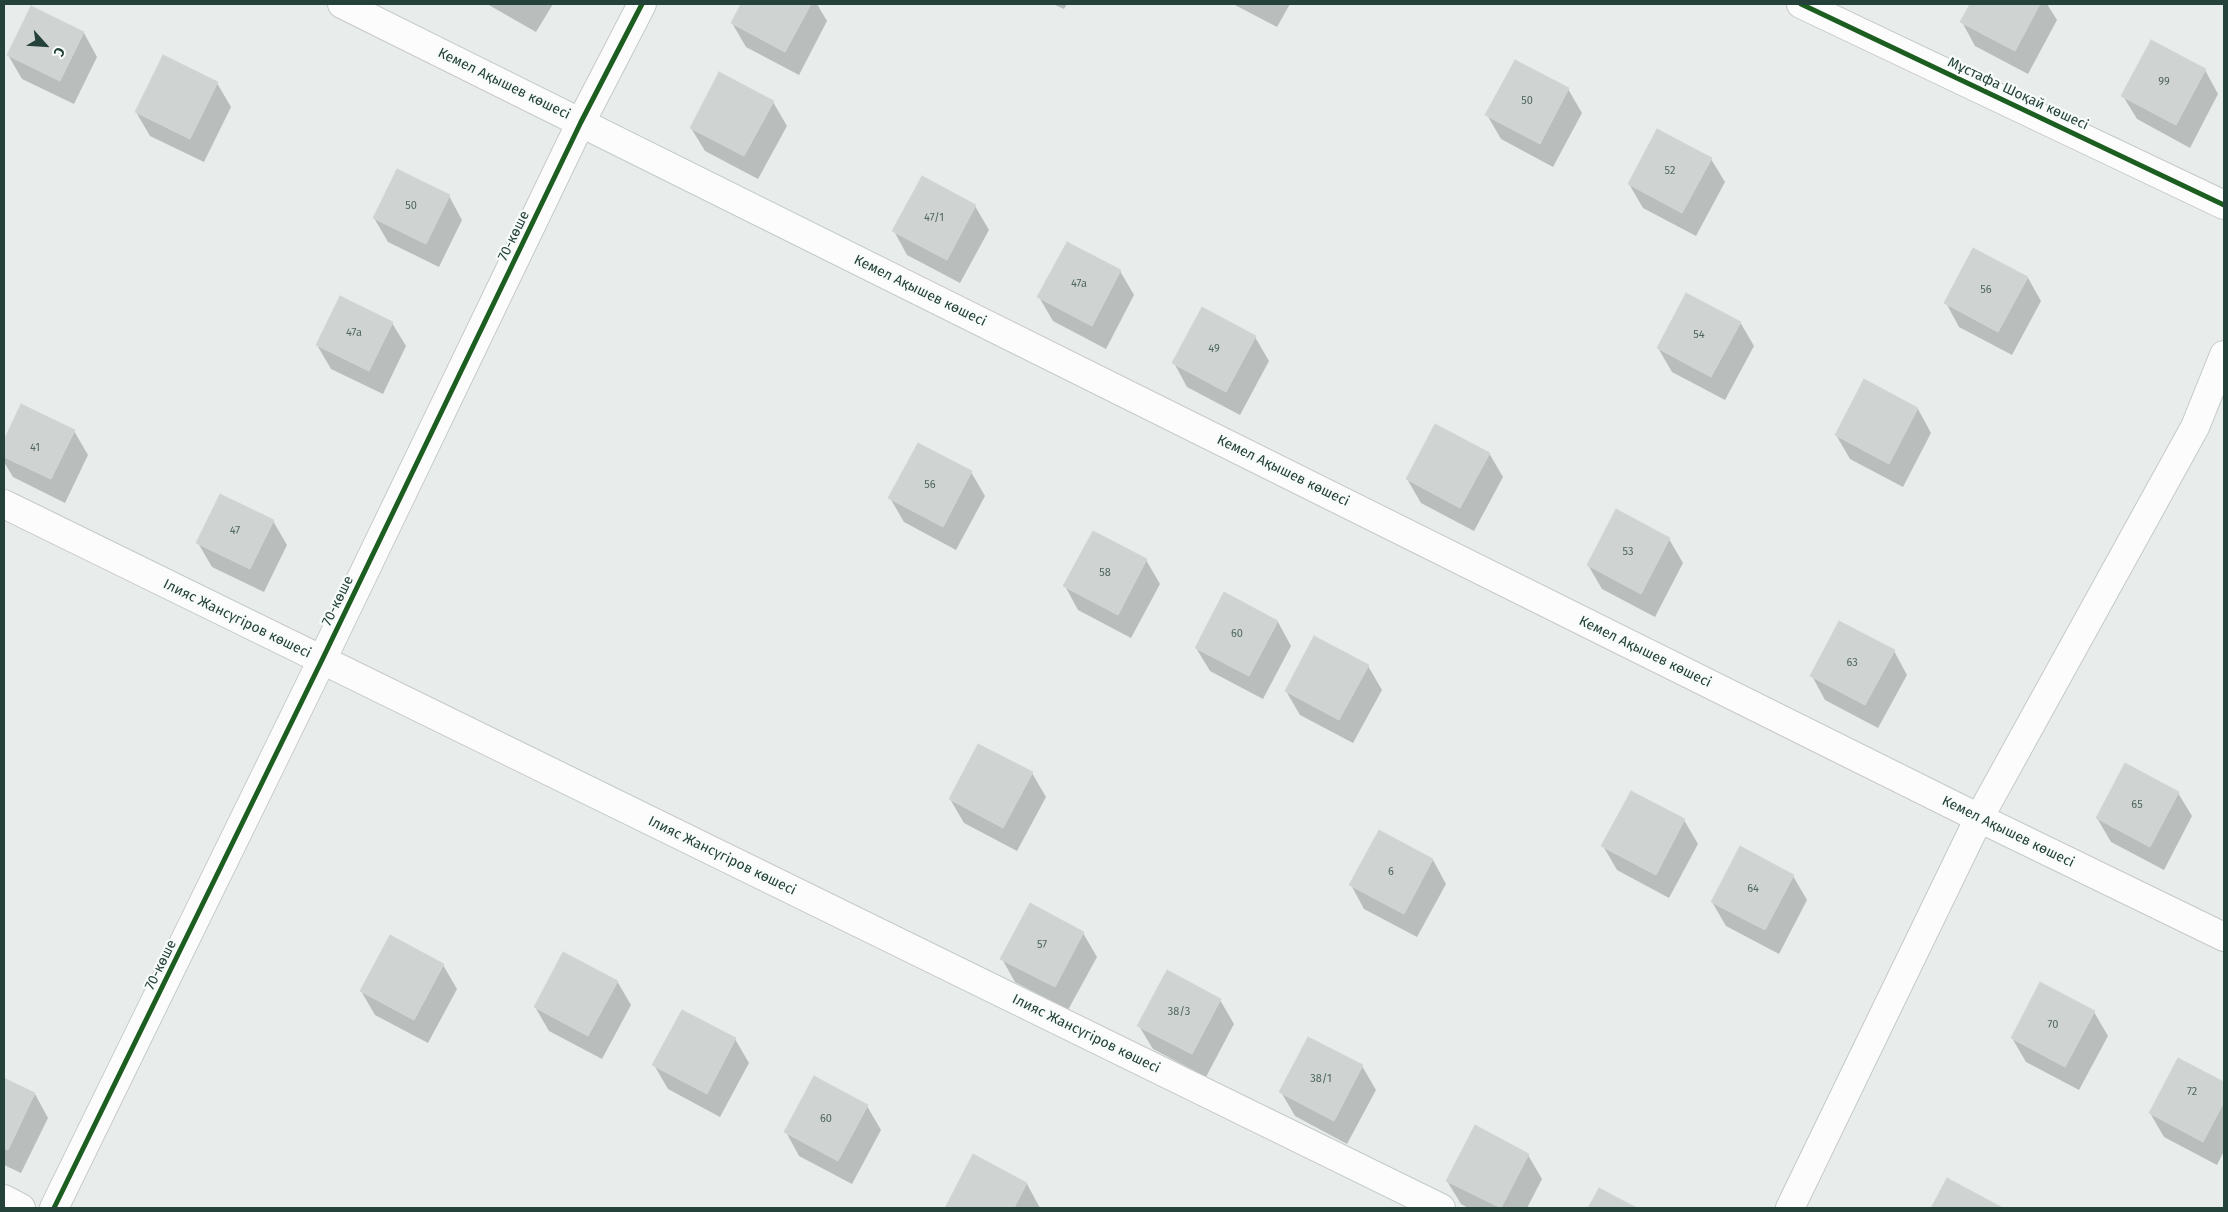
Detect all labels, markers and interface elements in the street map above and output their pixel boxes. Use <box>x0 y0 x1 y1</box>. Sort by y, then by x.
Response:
north arrow <box>20 20 70 70</box>
text: С <box>50 44 68 59</box>
street label: Кемел Ақышев көшесі <box>435 45 573 123</box>
street label: Мұстафа Шоқай көшесі <box>1945 54 2091 134</box>
house number: 99 <box>2158 75 2170 89</box>
house number: 50 <box>1521 94 1533 108</box>
house number: 52 <box>1665 164 1675 178</box>
house number: 50 <box>405 199 417 213</box>
street label: 70-көше <box>495 208 533 264</box>
house number: 47/1 <box>924 211 944 225</box>
street label: Кемел Ақышев көшесі <box>851 252 989 330</box>
house number: 47а <box>1071 277 1087 291</box>
house number: 56 <box>1980 283 1992 297</box>
house number: 47а <box>346 326 362 340</box>
house number: 54 <box>1693 328 1705 342</box>
house number: 49 <box>1208 342 1220 356</box>
street label: Кемел Ақышев көшесі <box>1214 432 1352 510</box>
house number: 41 <box>30 441 40 455</box>
house number: 56 <box>924 478 936 492</box>
house number: 47 <box>230 524 240 538</box>
house number: 53 <box>1623 545 1633 559</box>
house number: 58 <box>1099 566 1111 580</box>
street label: 70-көше <box>319 573 357 629</box>
street label: Ілияс Жансүгіров көшесі <box>160 576 314 662</box>
street label: Кемел Ақышев көшесі <box>1576 613 1714 691</box>
house number: 60 <box>1231 627 1243 641</box>
house number: 63 <box>1846 656 1858 670</box>
street label: Кемел Ақышев көшесі <box>1939 793 2077 871</box>
house number: 65 <box>2131 798 2143 812</box>
street label: Ілияс Жансүгіров көшесі <box>645 813 799 899</box>
house number: 6 <box>1388 865 1394 879</box>
house number: 64 <box>1747 882 1759 896</box>
street label: 70-көше <box>142 937 180 993</box>
house number: 57 <box>1037 938 1047 952</box>
street label: Ілияс Жансүгіров көшесі <box>1009 991 1163 1077</box>
house number: 38/3 <box>1168 1005 1190 1019</box>
house number: 70 <box>2048 1018 2058 1032</box>
house number: 38/1 <box>1310 1072 1332 1086</box>
house number: 72 <box>2187 1085 2197 1099</box>
house number: 60 <box>820 1112 832 1126</box>

